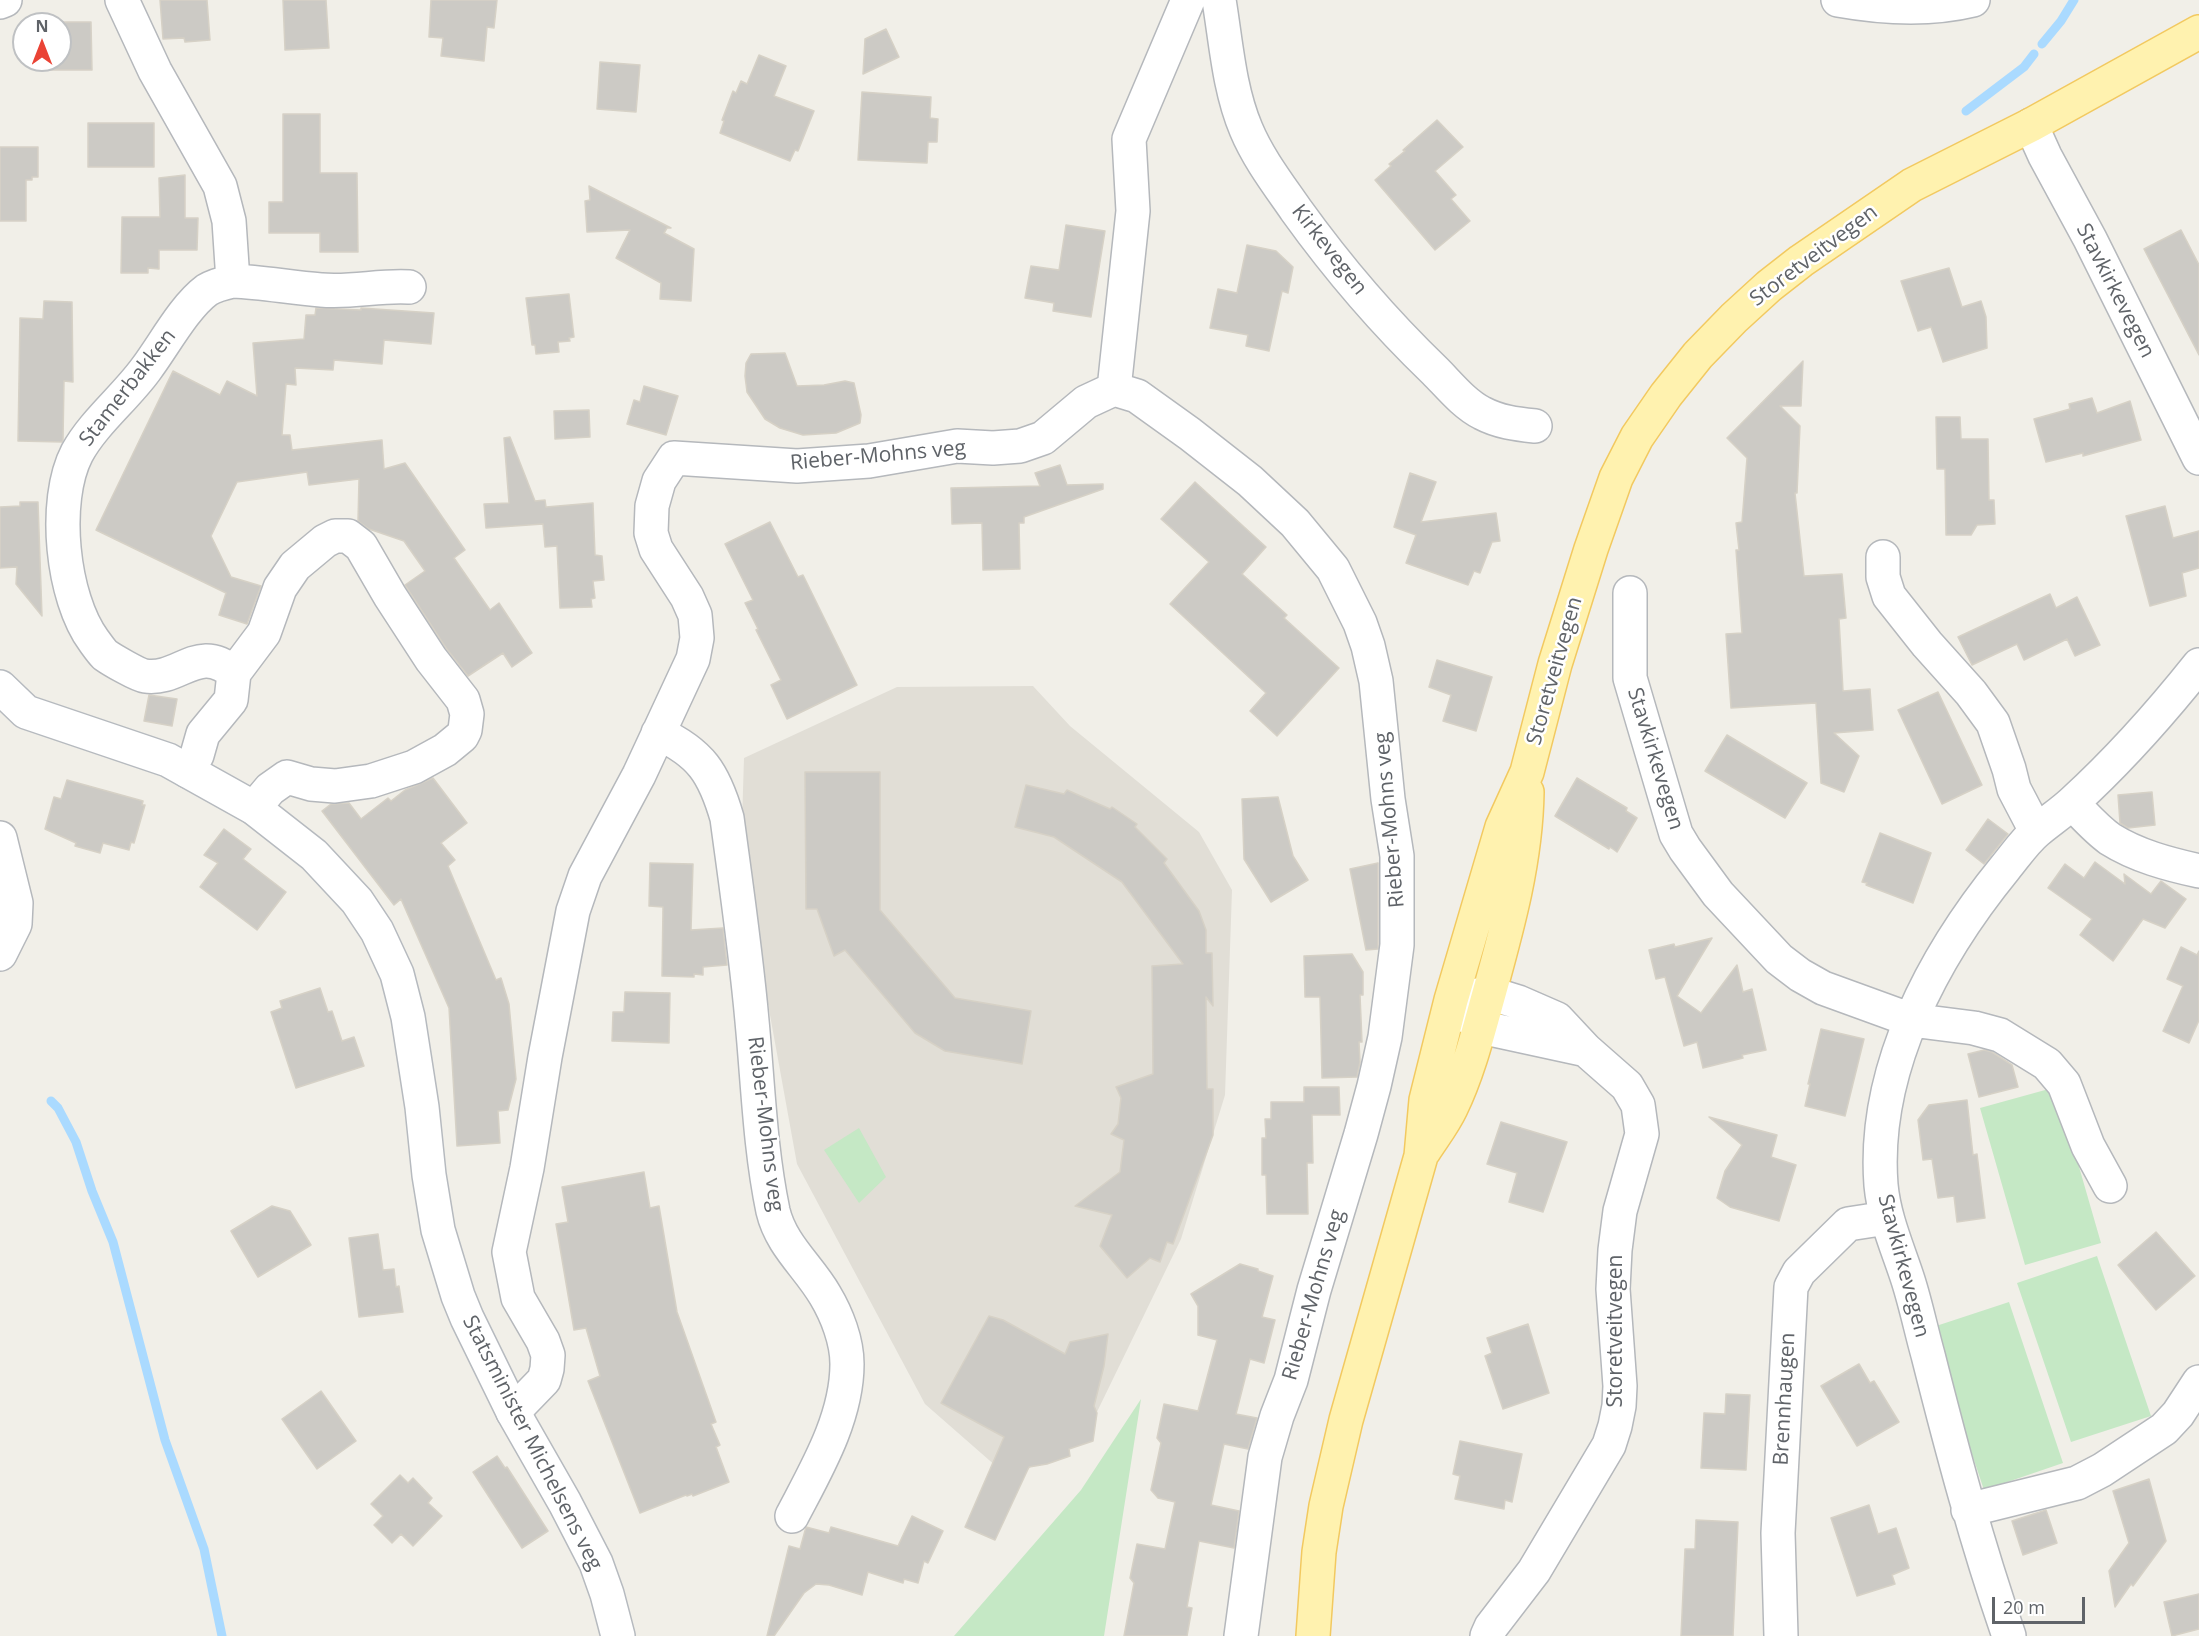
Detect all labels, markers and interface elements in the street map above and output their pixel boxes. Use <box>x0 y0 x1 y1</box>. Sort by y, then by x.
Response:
north arrow <box>12 12 72 72</box>
text: N <box>35 15 49 37</box>
street label: Kirkevegen <box>1286 200 1372 300</box>
street label: Storetveitvegen <box>1745 200 1883 312</box>
street label: Stavkirkevegen <box>2070 220 2160 362</box>
street label: Stamerbakken <box>74 324 182 452</box>
street label: Rieber-Mohns veg <box>789 436 967 476</box>
street label: Storetveitvegen <box>1522 594 1588 748</box>
street label: Stavkirkevegen <box>1621 685 1689 833</box>
street label: Rieber-Mohns veg <box>1370 731 1410 909</box>
street label: Rieber-Mohns veg <box>742 1035 788 1213</box>
street label: Stavkirkevegen <box>1872 1192 1934 1340</box>
street label: Rieber-Mohns veg <box>1278 1207 1350 1383</box>
street label: Storetveitvegen <box>1603 1255 1629 1407</box>
street label: Statsminister Michelsens veg <box>457 1311 607 1575</box>
street label: Brennhaugen <box>1769 1332 1801 1466</box>
scale bar <box>1995 1585 2088 1623</box>
text: 20 m <box>2003 1595 2045 1619</box>

